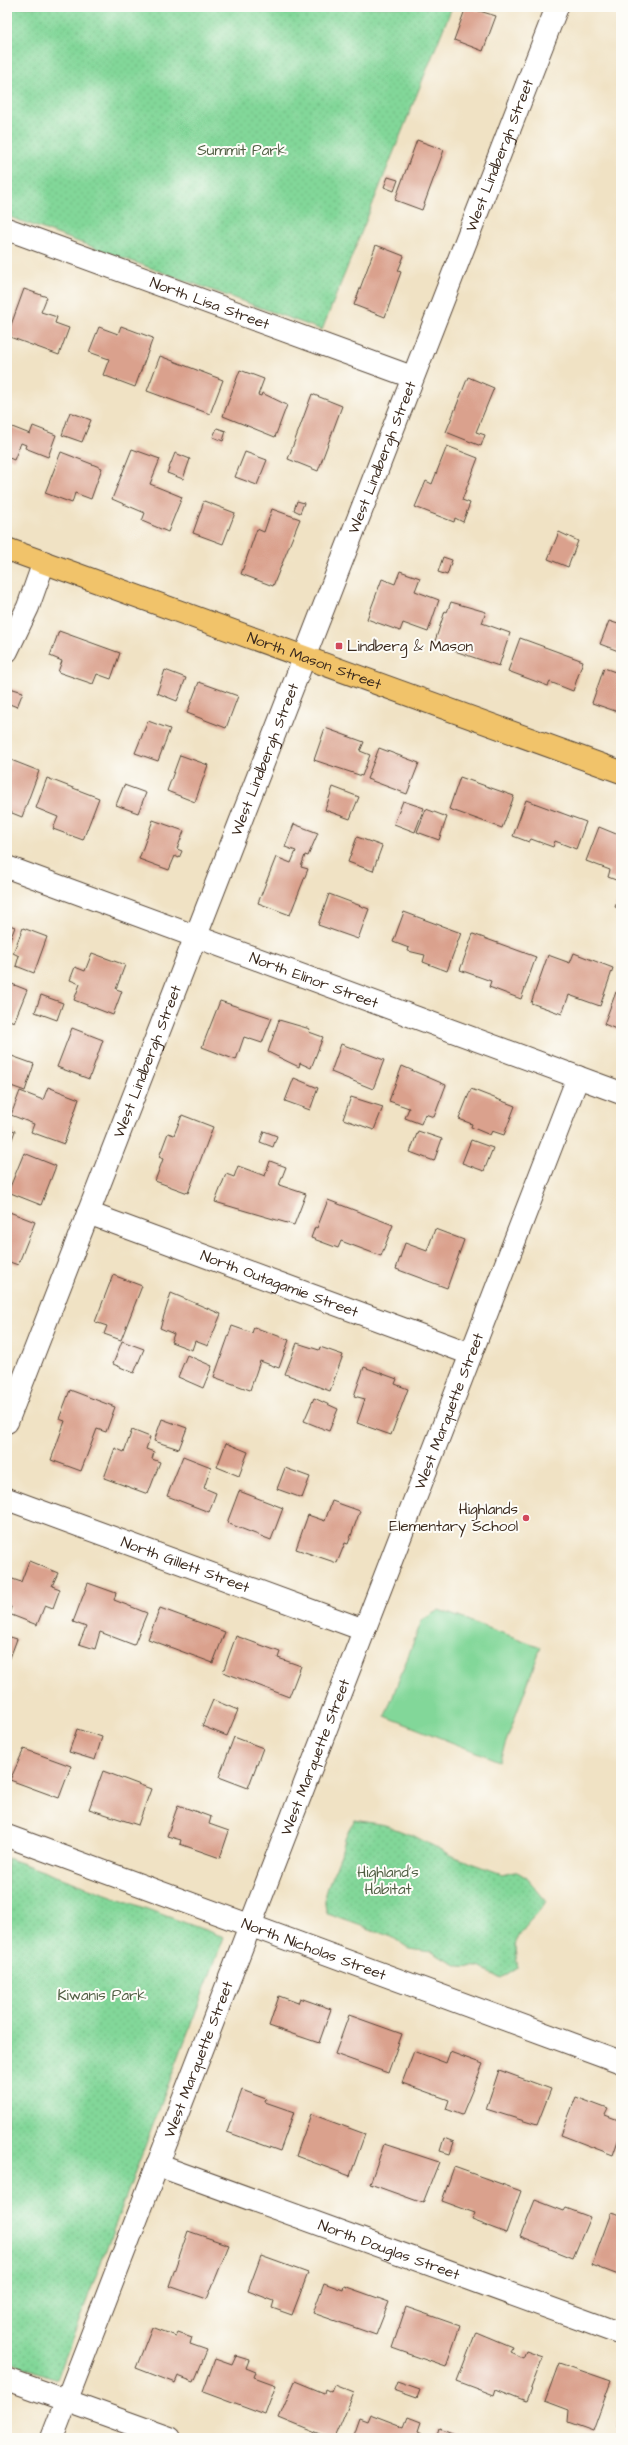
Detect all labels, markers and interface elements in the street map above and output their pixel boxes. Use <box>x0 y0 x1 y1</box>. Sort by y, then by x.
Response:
street label: West Lindbergh Street <box>461 76 539 235</box>
park label: Summit Park <box>197 140 287 161</box>
street label: North Lisa Street <box>147 272 272 335</box>
street label: West Lindbergh Street <box>343 378 422 537</box>
street label: North Mason Street <box>244 627 384 695</box>
place label: Lindberg & Mason <box>347 636 473 658</box>
marker: Lindberg & Mason <box>334 641 344 651</box>
street label: West Lindbergh Street <box>226 680 304 839</box>
street label: North Elinor Street <box>246 947 381 1014</box>
street label: West Lindbergh Street <box>109 982 187 1141</box>
street label: North Outagamie Street <box>197 1245 361 1323</box>
street label: West Marquette Street <box>410 1330 489 1493</box>
place label: Highlands Elementary School <box>389 1499 518 1538</box>
marker: Highlands Elementary School <box>521 1513 531 1523</box>
street label: North Gillett Street <box>118 1532 252 1598</box>
street label: West Marquette Street <box>276 1676 355 1839</box>
park label: Highland's Habitat <box>357 1862 419 1900</box>
street label: North Nicholas Street <box>238 1913 389 1986</box>
street label: West Marquette Street <box>159 1978 239 2141</box>
park label: Kiwanis Park <box>57 1985 147 2006</box>
street label: North Douglas Street <box>315 2215 463 2285</box>

